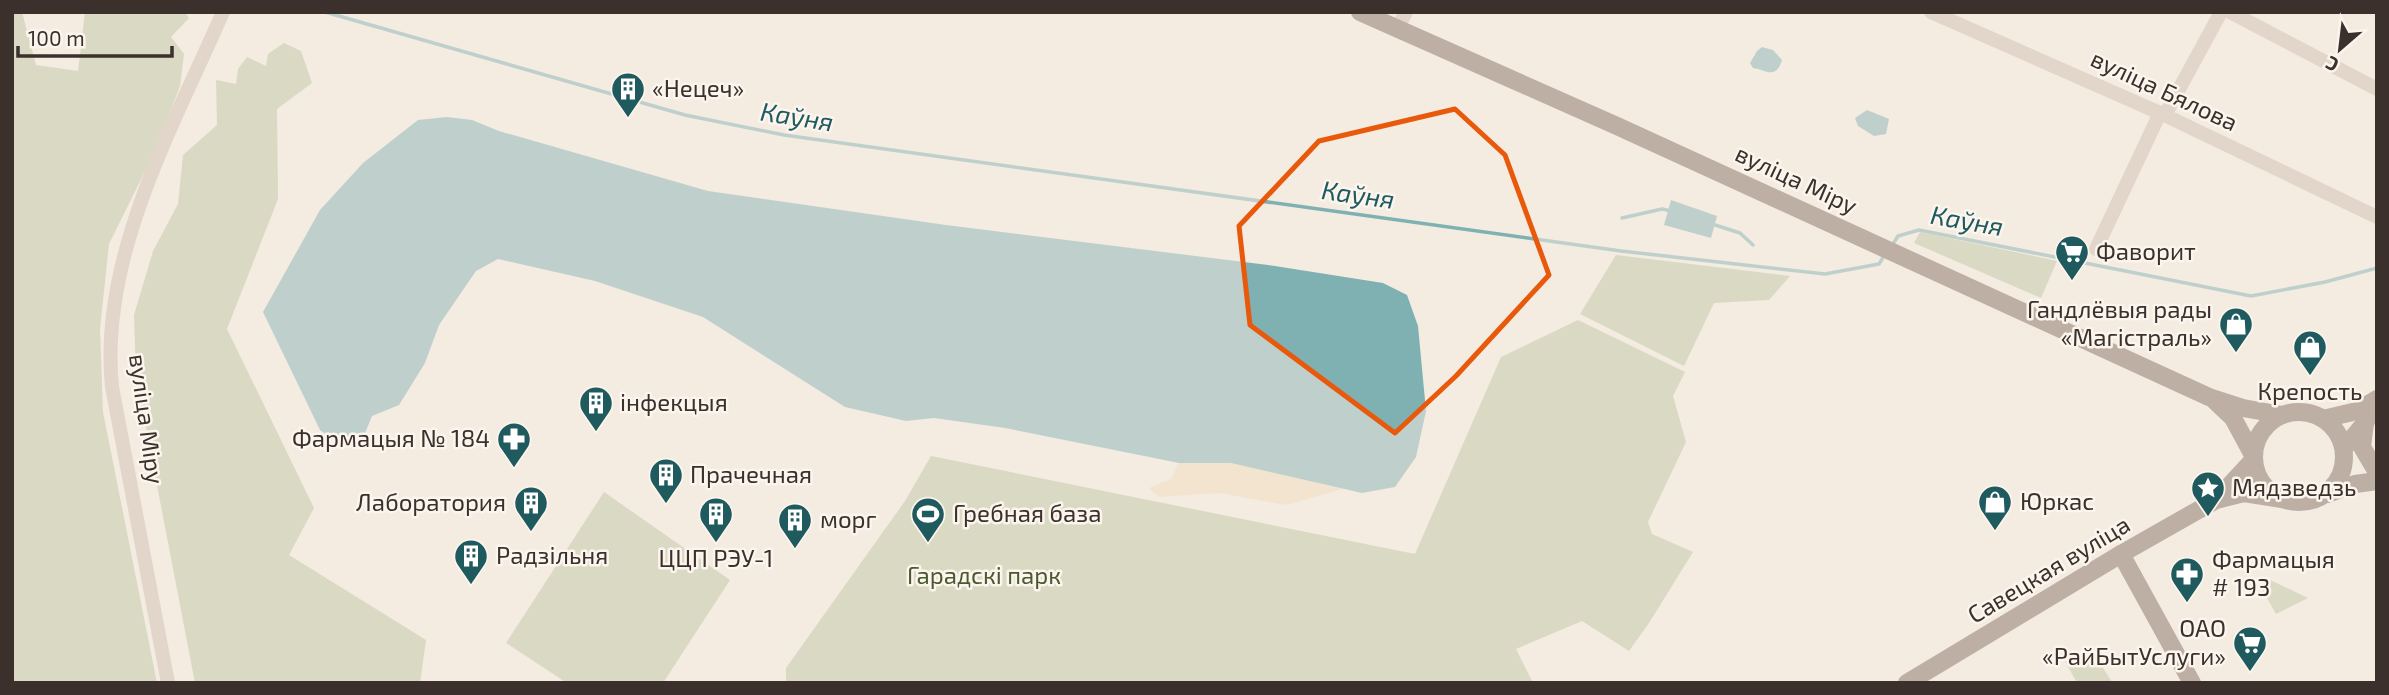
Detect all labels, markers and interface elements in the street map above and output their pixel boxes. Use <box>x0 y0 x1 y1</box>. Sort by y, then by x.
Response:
scale bar <box>18 14 172 58</box>
north arrow <box>2305 14 2375 84</box>
text: 100 m <box>28 25 85 50</box>
street label: вуліца Бялова <box>2086 43 2243 137</box>
text: С <box>2321 52 2342 77</box>
building icon: «Нецеч» <box>609 70 647 119</box>
place label: «Нецеч» <box>652 73 744 102</box>
water label: Каўня <box>759 94 836 137</box>
street label: вуліца Міру <box>1731 138 1862 221</box>
water label: Каўня <box>1320 173 1397 214</box>
water label: Каўня <box>1928 198 2006 241</box>
supermarket icon: Фаворит <box>2053 233 2091 282</box>
place label: Фаворит <box>2096 236 2196 265</box>
place label: Гандлёвыя рады «Магістраль» <box>2027 294 2212 351</box>
shop icon: Гандлёвыя рады «Магістраль» <box>2217 305 2255 354</box>
shop icon: Крепость <box>2291 328 2329 377</box>
street label: вуліца Міру <box>123 352 171 486</box>
place label: Крепость <box>2258 376 2362 405</box>
building icon: інфекцыя <box>577 384 615 433</box>
place label: інфекцыя <box>620 387 728 416</box>
pharmacy icon: Фармацыя № 184 <box>495 420 533 469</box>
place label: Фармацыя № 184 <box>292 423 490 452</box>
building icon: Прачечная <box>647 456 685 505</box>
place label: Прачечная <box>690 459 812 488</box>
place icon: Мядзведзь <box>2189 469 2227 518</box>
place label: Мядзведзь <box>2232 472 2357 501</box>
shop icon: Юркас <box>1976 483 2014 532</box>
building icon: Лаборатория <box>512 484 550 533</box>
place label: Юркас <box>2020 486 2094 515</box>
place label: Лаборатория <box>356 487 506 516</box>
building icon: ЦЦП РЭУ-1 <box>697 495 735 544</box>
sports icon: Гребная база <box>909 495 947 544</box>
place label: Гребная база <box>953 498 1102 527</box>
building icon: морг <box>776 501 814 550</box>
place label: морг <box>820 504 877 533</box>
street label: Савецкая вуліца <box>1962 509 2135 629</box>
building icon: Радзільня <box>452 537 490 586</box>
place label: Радзільня <box>496 540 608 569</box>
place label: ЦЦП РЭУ-1 <box>659 543 773 572</box>
place label: Фармацыя # 193 <box>2212 544 2335 601</box>
pharmacy icon: Фармацыя # 193 <box>2168 555 2206 604</box>
park label: Гарадскі парк <box>907 560 1061 589</box>
place label: ОАО «РайБытУслуги» <box>2042 613 2226 671</box>
supermarket icon: ОАО «РайБытУслуги» <box>2231 624 2269 673</box>

